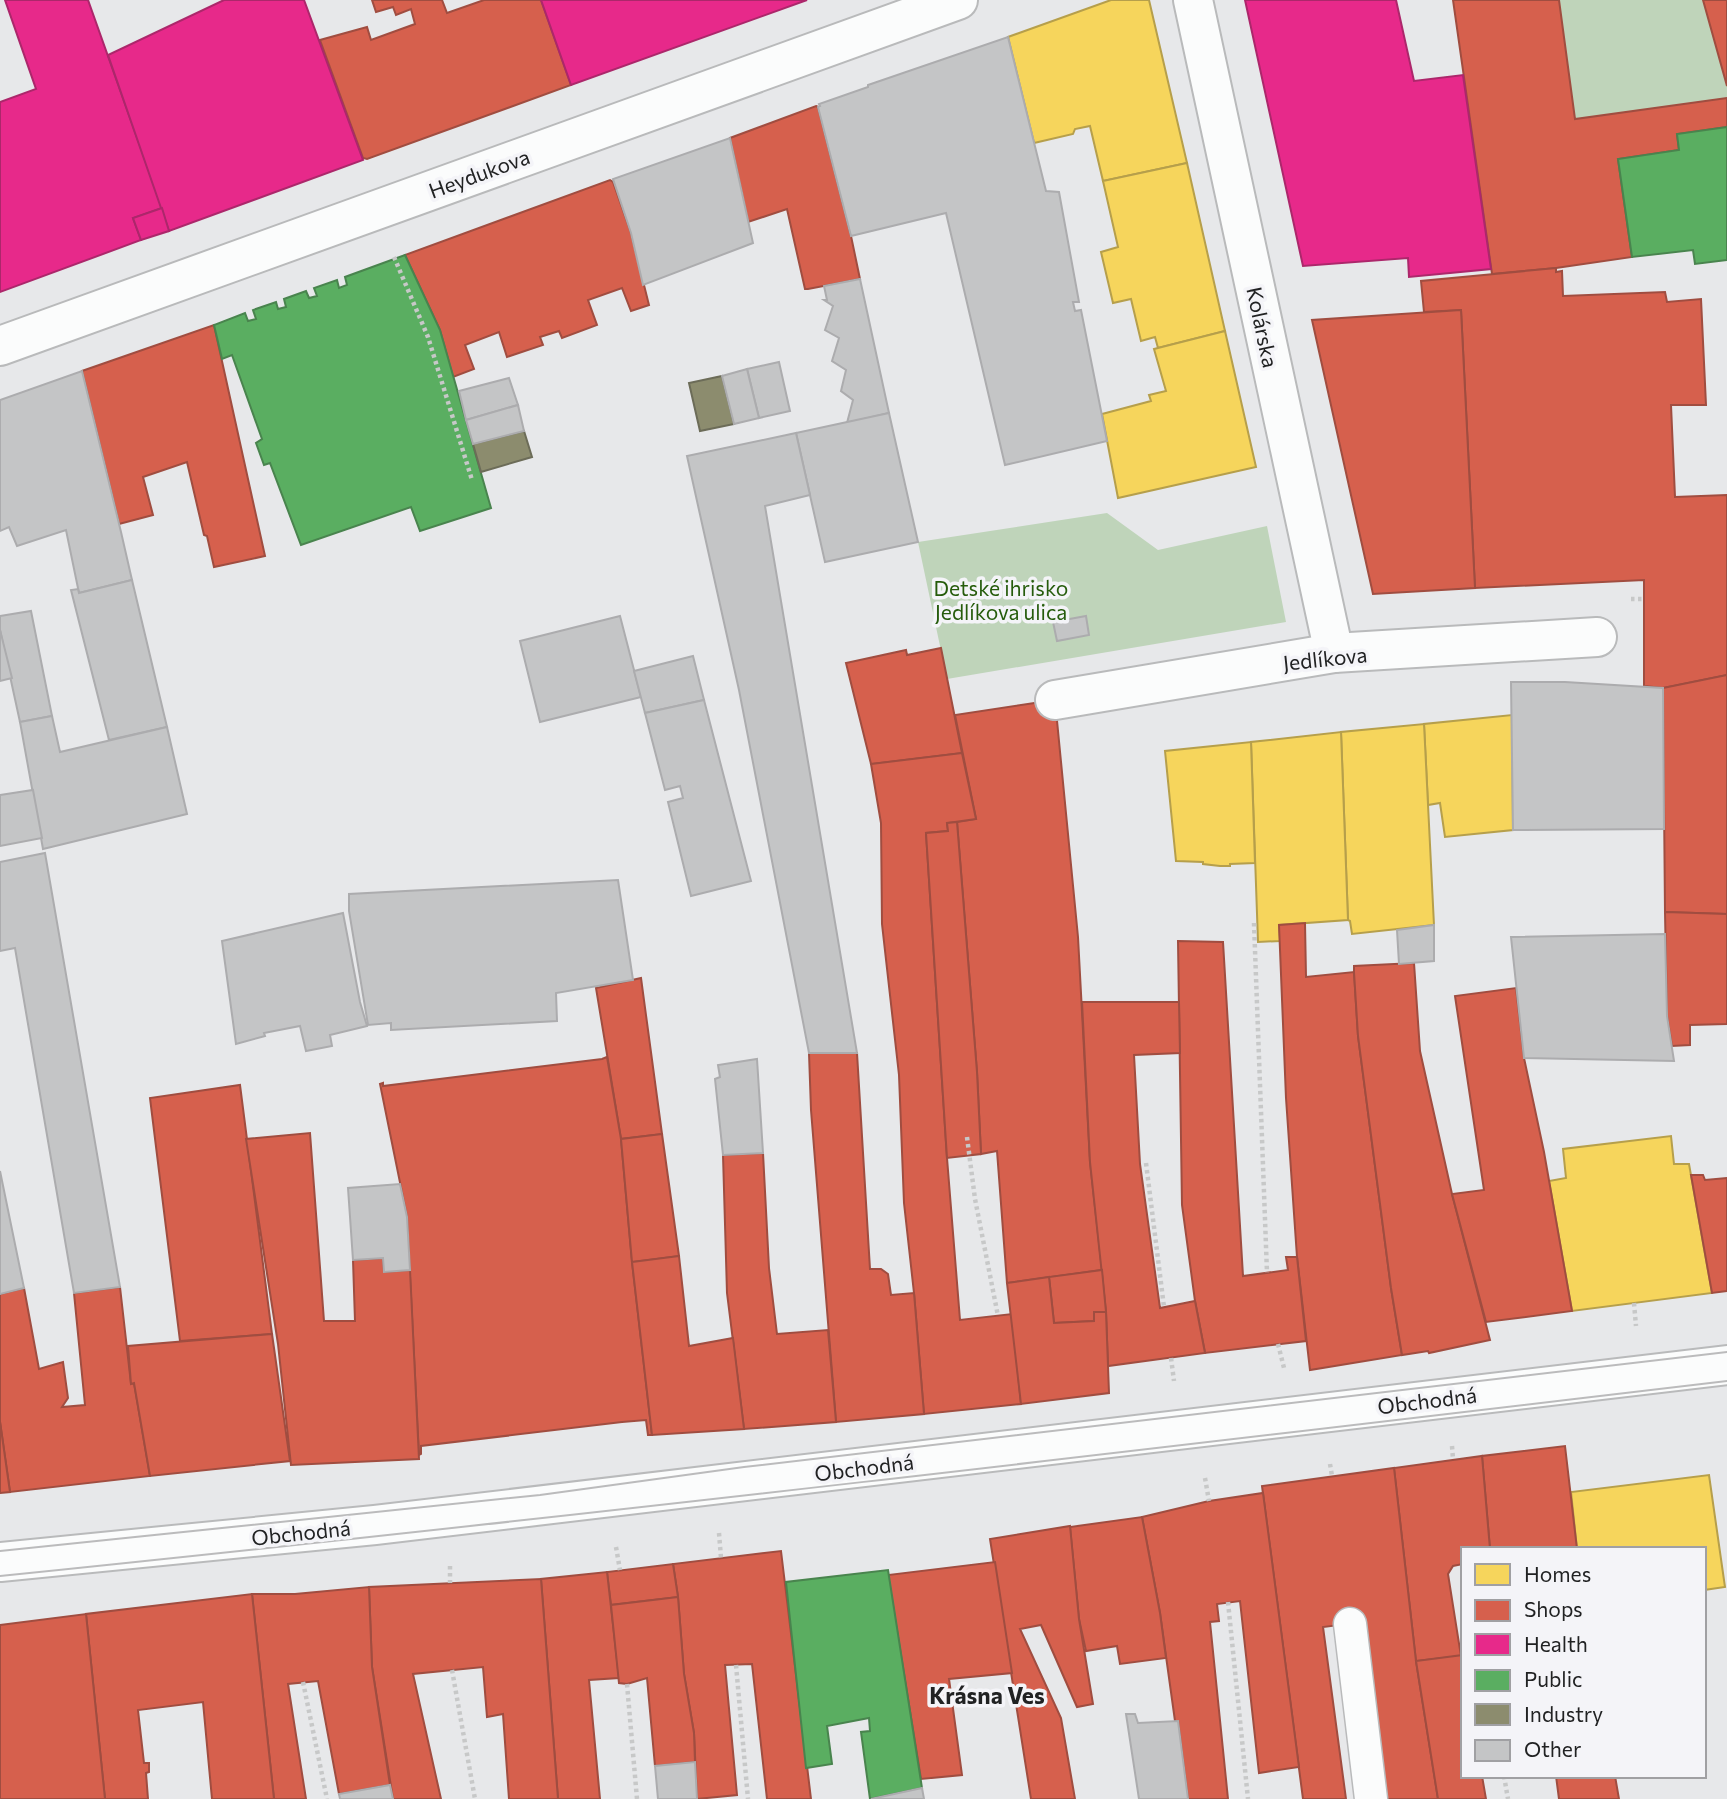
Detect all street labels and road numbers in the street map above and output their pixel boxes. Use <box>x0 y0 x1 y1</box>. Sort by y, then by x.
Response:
street label: Heydukova <box>425 143 533 203</box>
street label: Kolárska <box>1242 284 1284 370</box>
street label: Jedlíkova <box>1282 641 1368 675</box>
street label: Obchodná <box>1376 1382 1478 1418</box>
street label: Obchodná <box>813 1449 915 1485</box>
street label: Obchodná <box>250 1514 352 1550</box>

